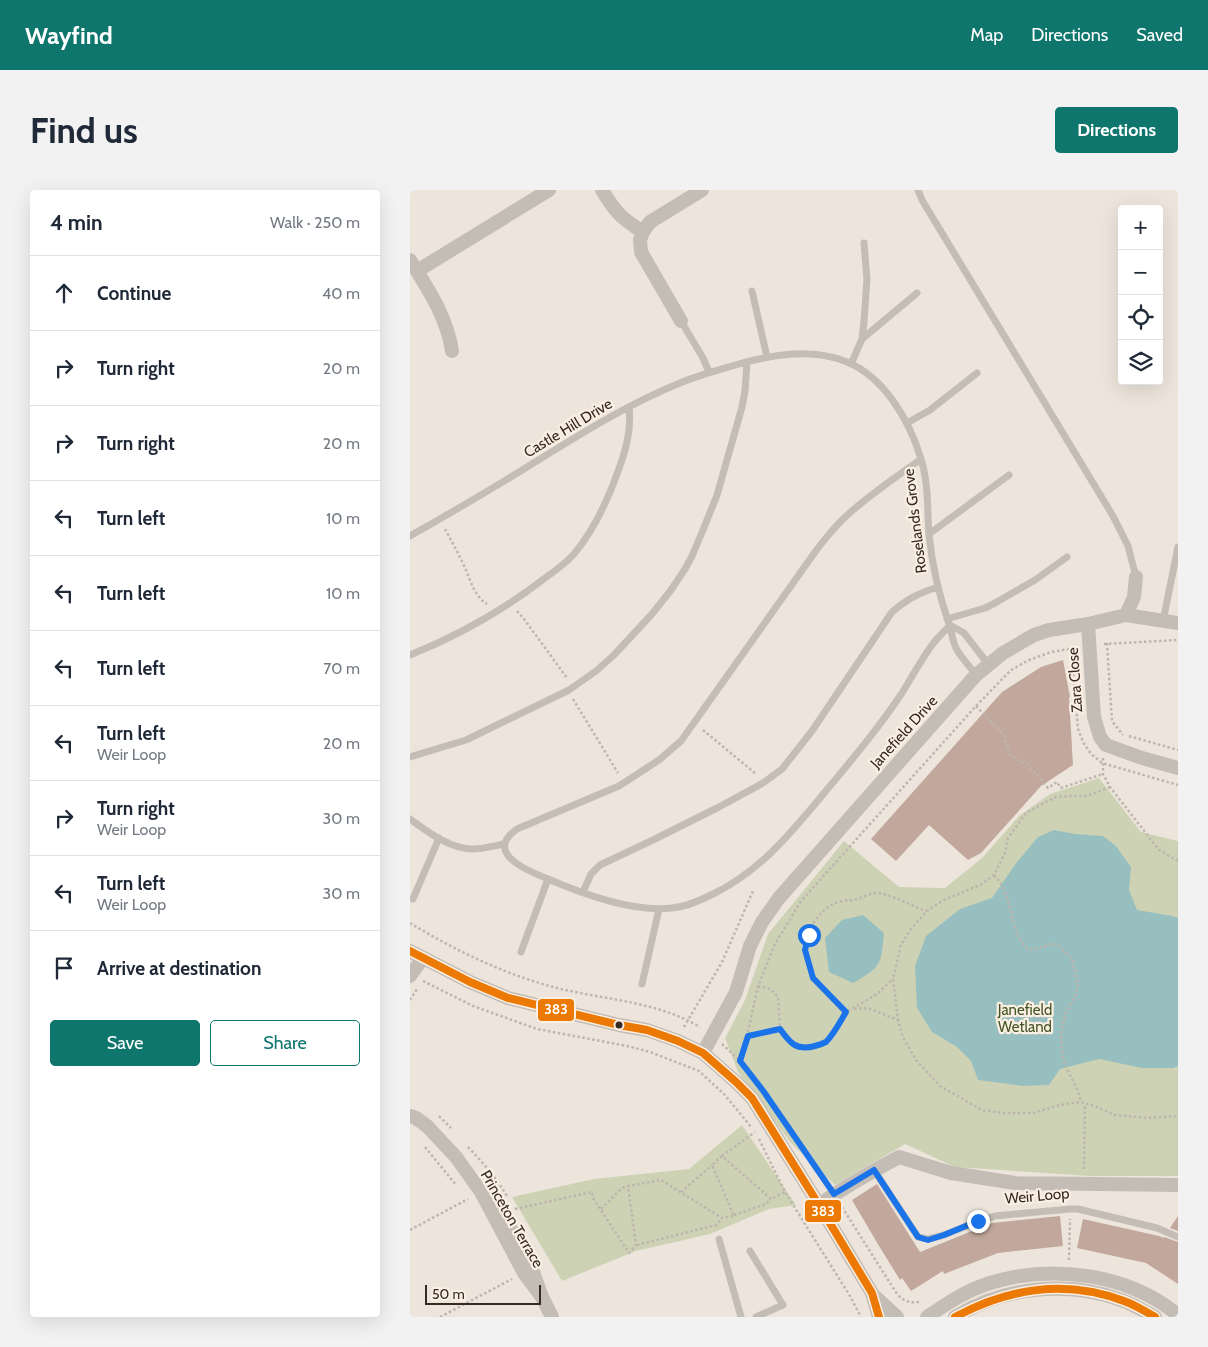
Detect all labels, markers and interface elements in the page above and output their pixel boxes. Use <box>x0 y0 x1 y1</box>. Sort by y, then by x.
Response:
text: Wayfind <box>25 21 113 50</box>
text: Map <box>970 24 1003 46</box>
text: Directions <box>1031 24 1108 46</box>
text: Saved <box>1136 24 1183 46</box>
button: Directions <box>1055 107 1178 153</box>
text: Find us <box>30 109 138 152</box>
map controls <box>1118 205 1163 385</box>
button: + <box>1118 205 1163 250</box>
text: 4 min <box>50 210 103 235</box>
text: Walk · 250 m <box>270 213 360 232</box>
button: − <box>1118 250 1163 295</box>
icon: ahead <box>50 279 78 307</box>
text: Continue <box>97 282 171 305</box>
text: 40 m <box>322 284 360 303</box>
button: locate <box>1118 295 1163 340</box>
button: layers <box>1118 340 1163 385</box>
icon: right <box>50 354 78 382</box>
text: Turn right <box>97 357 175 380</box>
text: 20 m <box>323 359 360 378</box>
street label: Castle Hill Drive <box>521 394 616 461</box>
icon: right <box>50 429 78 457</box>
text: Turn right <box>97 432 175 455</box>
text: 20 m <box>323 434 360 453</box>
street label: Roselands Grove <box>900 467 930 574</box>
icon: left <box>50 504 78 532</box>
text: Turn left <box>97 507 165 530</box>
text: 10 m <box>326 509 360 528</box>
icon: left <box>50 579 78 607</box>
text: Turn left <box>97 582 165 605</box>
text: 10 m <box>326 584 360 603</box>
street label: Zara Close <box>1064 646 1086 713</box>
icon: left <box>50 654 78 682</box>
text: Turn left <box>97 657 165 680</box>
text: 70 m <box>323 659 360 678</box>
street label: Janefield Drive <box>866 692 942 773</box>
text: Turn left <box>97 722 165 745</box>
icon: left <box>50 729 78 757</box>
text: 20 m <box>323 734 360 753</box>
text: Weir Loop <box>97 745 166 764</box>
text: Turn right <box>97 797 175 820</box>
icon: right <box>50 804 78 832</box>
text: 30 m <box>323 809 360 828</box>
text: Weir Loop <box>97 820 166 839</box>
text: Turn left <box>97 872 165 895</box>
icon: left <box>50 879 78 907</box>
text: 30 m <box>323 884 360 903</box>
text: Weir Loop <box>97 895 166 914</box>
route start <box>798 924 821 947</box>
icon: arrive <box>50 954 78 982</box>
text: Arrive at destination <box>97 957 261 980</box>
line badge: 383 <box>537 998 575 1022</box>
text: 383 <box>544 1000 568 1018</box>
park label: Janefield Wetland <box>997 1001 1052 1036</box>
button: Save <box>50 1020 200 1066</box>
button: Share <box>210 1020 360 1066</box>
unlabelled marker <box>614 1020 624 1030</box>
street label: Princeton Terrace <box>477 1167 547 1271</box>
street label: Weir Loop <box>1004 1184 1070 1208</box>
line badge: 383 <box>804 1199 842 1223</box>
text: 383 <box>811 1202 835 1220</box>
route end <box>967 1210 990 1233</box>
scale bar <box>425 1282 541 1305</box>
text: 50 m <box>432 1285 465 1303</box>

